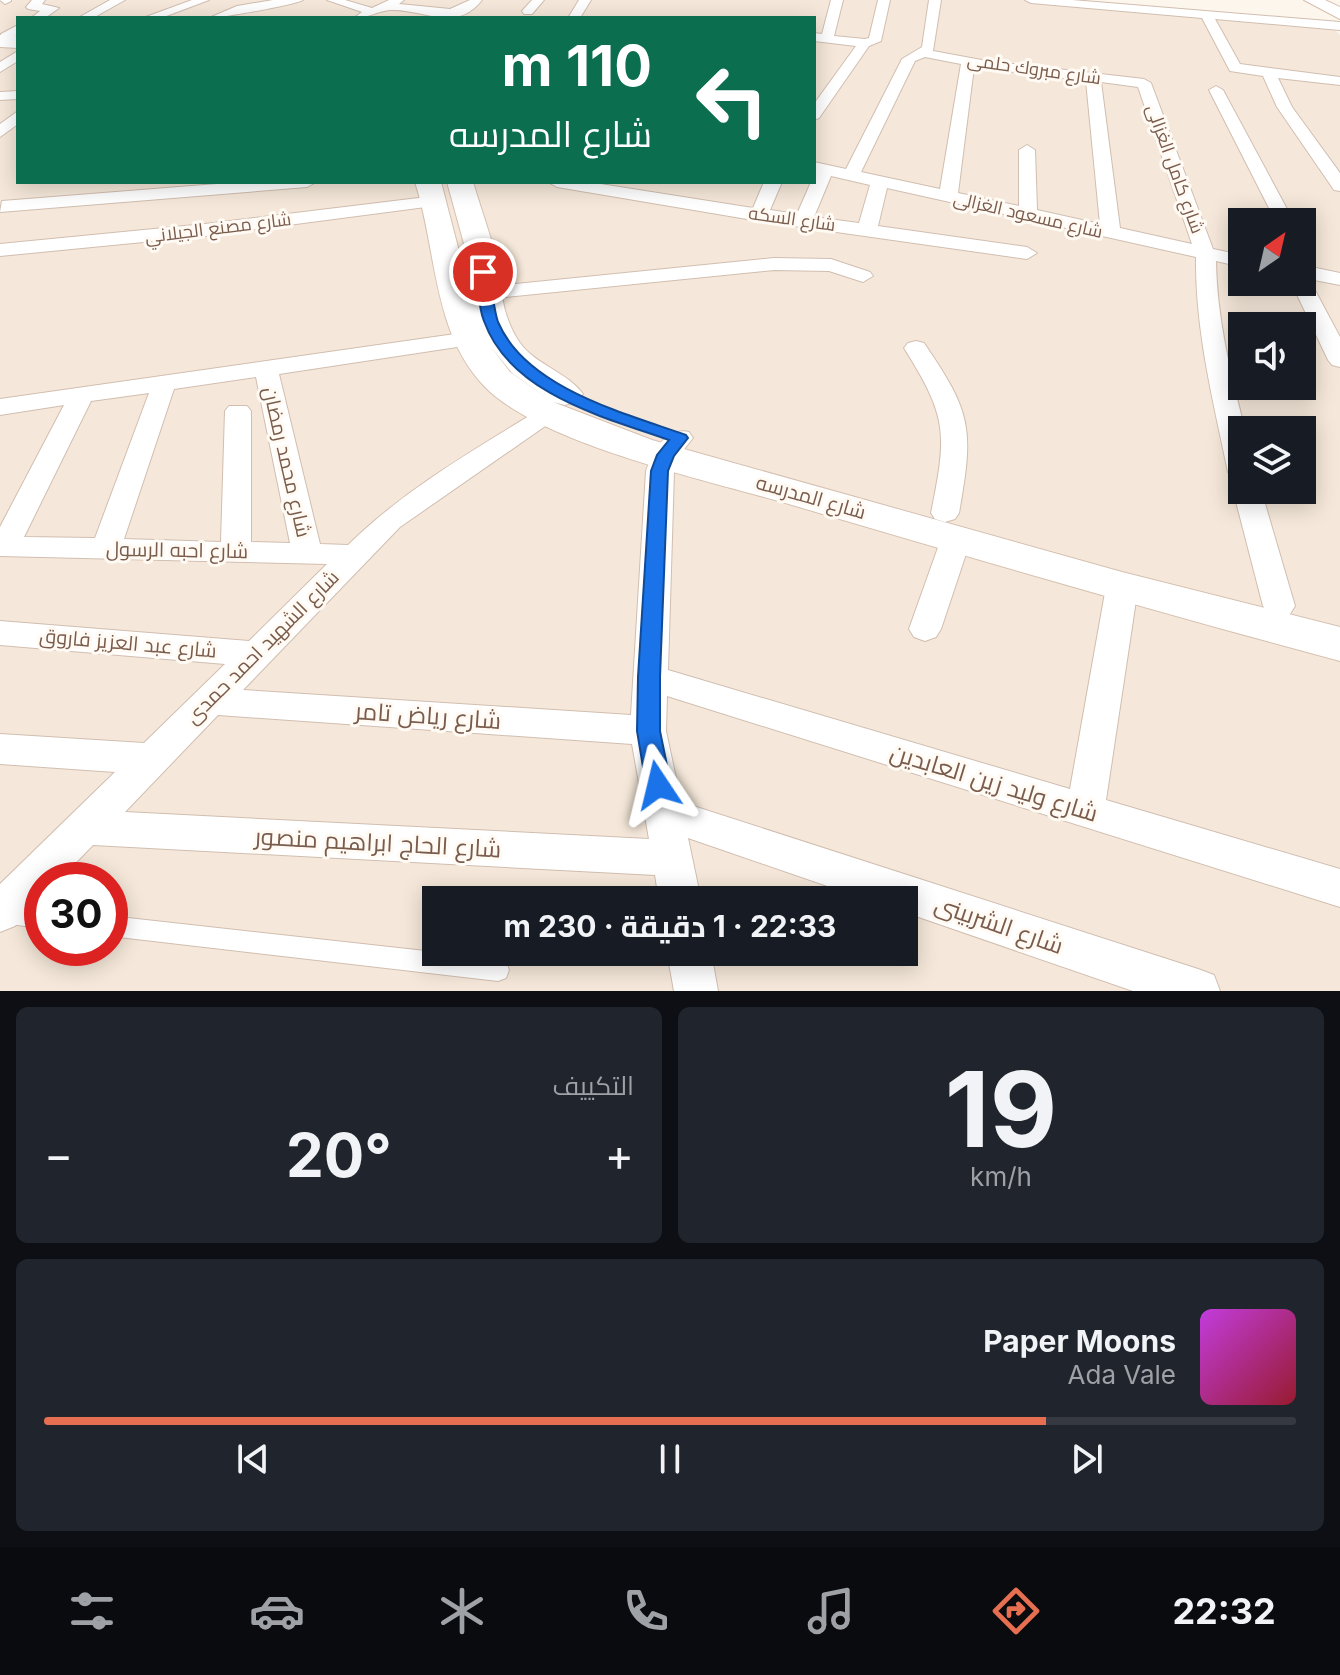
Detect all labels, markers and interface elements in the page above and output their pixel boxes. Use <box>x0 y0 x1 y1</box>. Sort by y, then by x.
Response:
text: 110 m <box>502 32 652 100</box>
icon: left <box>680 48 784 152</box>
street label: شارع مبروك حلمى <box>966 49 1102 90</box>
street label: شارع كامل الغزالى <box>1141 102 1209 237</box>
text: شارع المدرسه <box>449 112 652 156</box>
street label: شارع مسعود الغزالى <box>951 187 1105 244</box>
street label: شارع السكه <box>747 202 837 237</box>
street label: شارع مصنع الجيلاني <box>144 208 293 251</box>
north arrow <box>1228 208 1316 296</box>
map controls <box>1228 208 1316 504</box>
pin <box>449 238 517 306</box>
icon: arrive <box>461 250 505 294</box>
button: sound <box>1228 312 1316 400</box>
street label: شارع محمد رمضان <box>256 385 316 540</box>
button: layers <box>1228 416 1316 504</box>
street label: شارع المدرسه <box>753 470 869 526</box>
street label: شارع احبه الرسول <box>106 537 248 565</box>
street label: شارع الشهيد احمد حمدى <box>180 565 345 730</box>
street label: شارع عبد العزيز فاروق <box>38 623 218 665</box>
street label: شارع رياض تامر <box>352 696 502 737</box>
street label: شارع وليد زين العابدين <box>886 737 1101 830</box>
position arrow <box>616 743 700 827</box>
street label: شارع الحاج ابراهيم منصور <box>252 821 502 865</box>
speed limit sign: 30 <box>24 862 128 966</box>
street label: شارع الشربينى <box>931 889 1067 962</box>
text: 22:33 · 1 دقيقة · 230 m <box>504 908 836 944</box>
text: 19 <box>945 1046 1057 1172</box>
text: التكييف <box>552 1070 634 1101</box>
text: 20° <box>286 1119 392 1191</box>
text: − <box>44 1128 73 1182</box>
text: + <box>605 1128 634 1182</box>
text: km/h <box>970 1161 1032 1192</box>
text: Paper Moons <box>983 1323 1176 1359</box>
text: Ada Vale <box>1068 1359 1176 1390</box>
icon: previous <box>231 1437 275 1481</box>
icon: pause <box>648 1437 692 1481</box>
icon: next <box>1065 1437 1109 1481</box>
icon: filters <box>64 1583 120 1639</box>
icon: car <box>249 1583 305 1639</box>
icon: climate <box>434 1583 490 1639</box>
icon: phone <box>618 1583 674 1639</box>
icon: music <box>803 1583 859 1639</box>
icon: directions <box>988 1583 1044 1639</box>
text: 22:32 <box>1172 1589 1276 1633</box>

